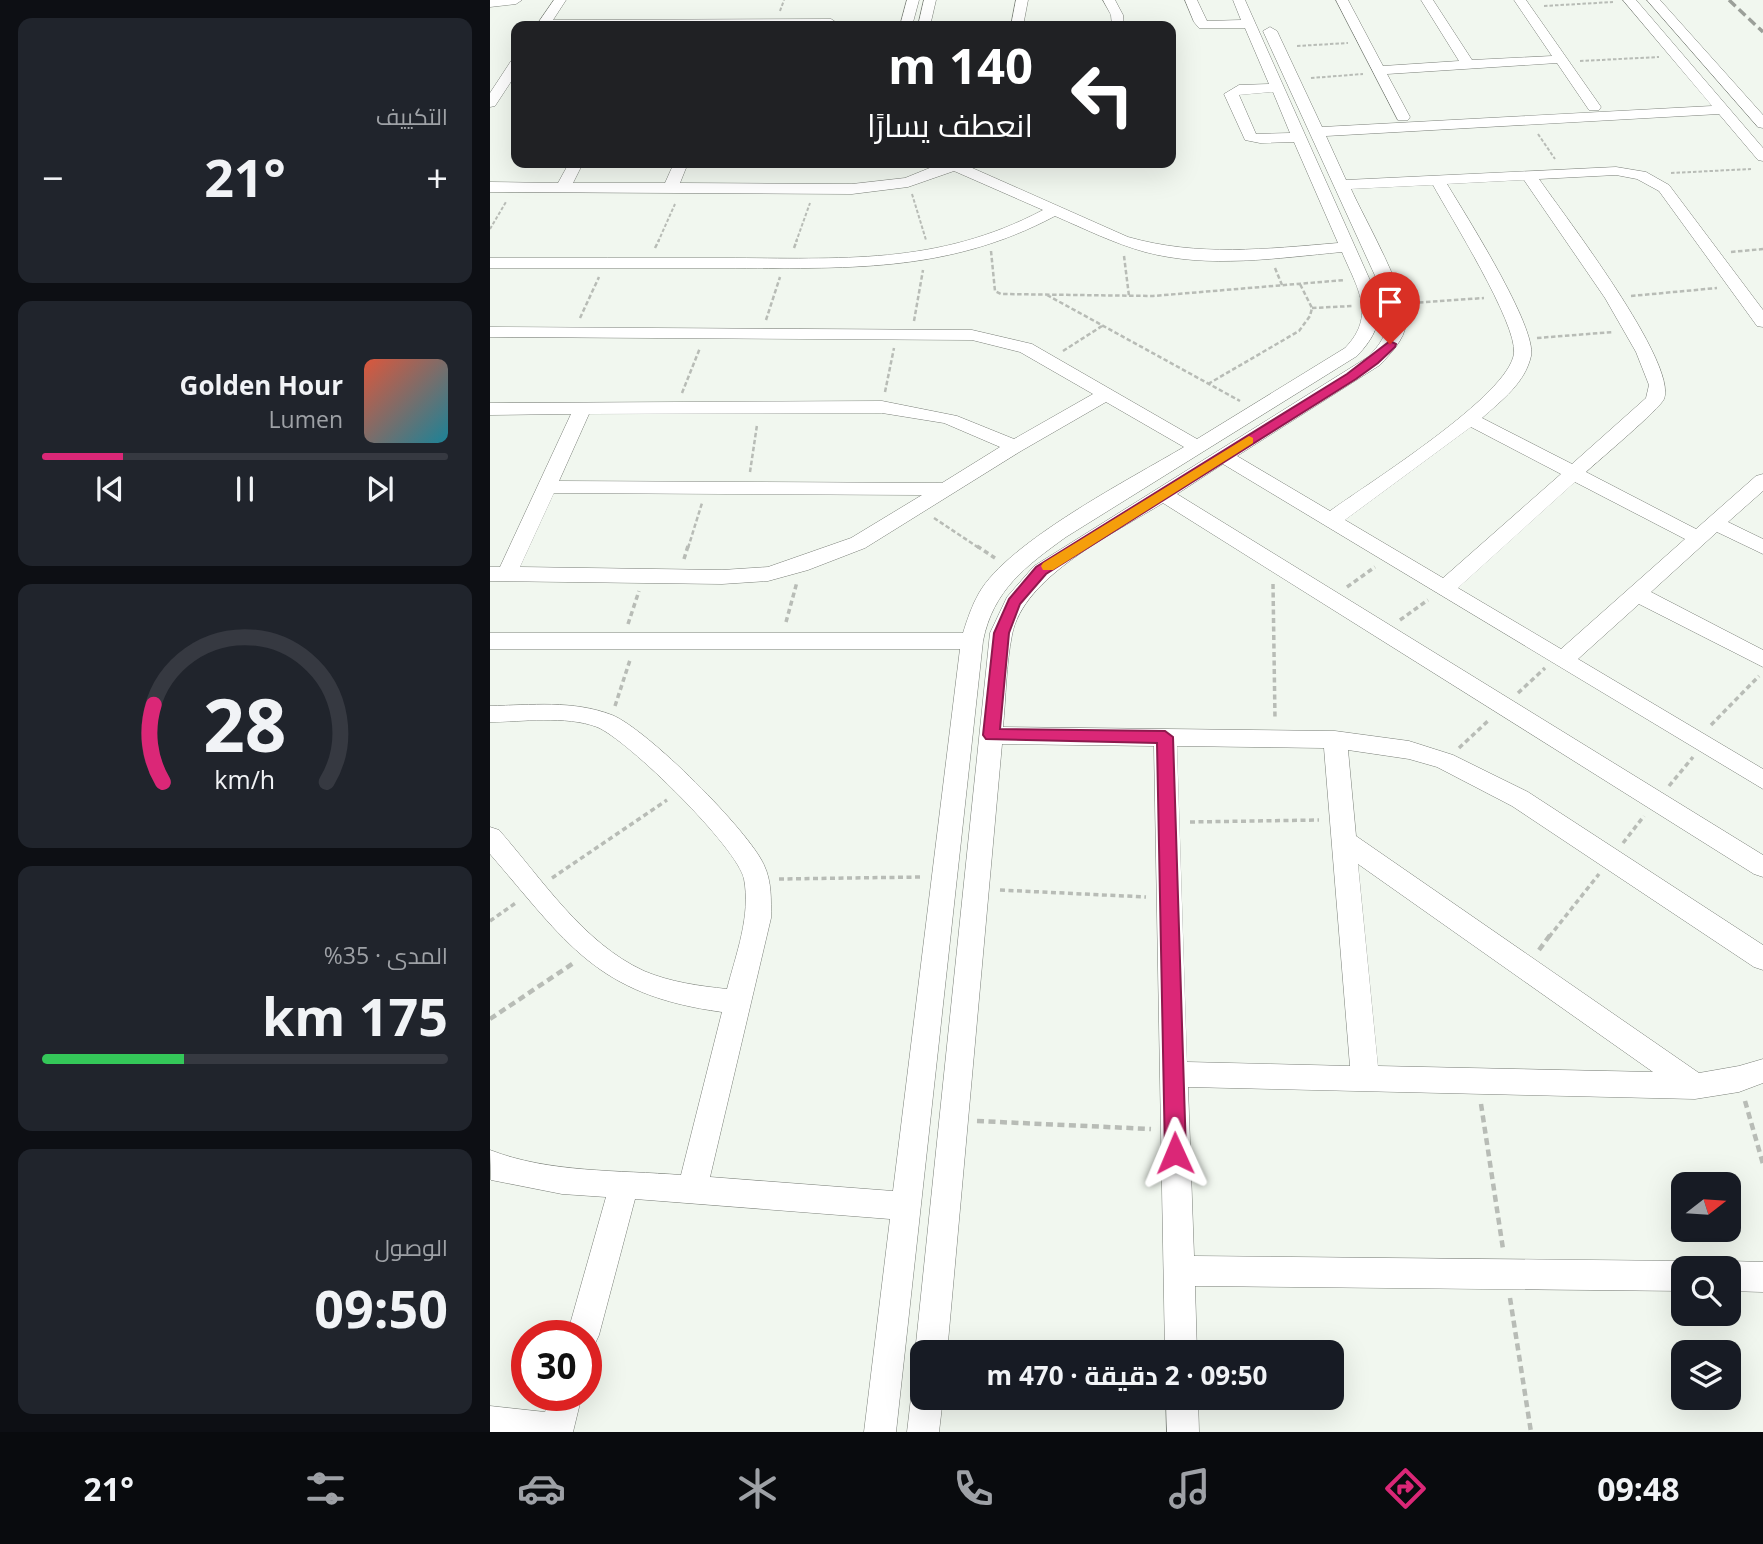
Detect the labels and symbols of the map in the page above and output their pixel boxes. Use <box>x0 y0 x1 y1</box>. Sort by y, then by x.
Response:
pin <box>1360 272 1420 344</box>
position arrow <box>1138 1116 1212 1190</box>
north arrow <box>1671 1172 1741 1242</box>
speed limit sign: 30 <box>511 1320 602 1411</box>

